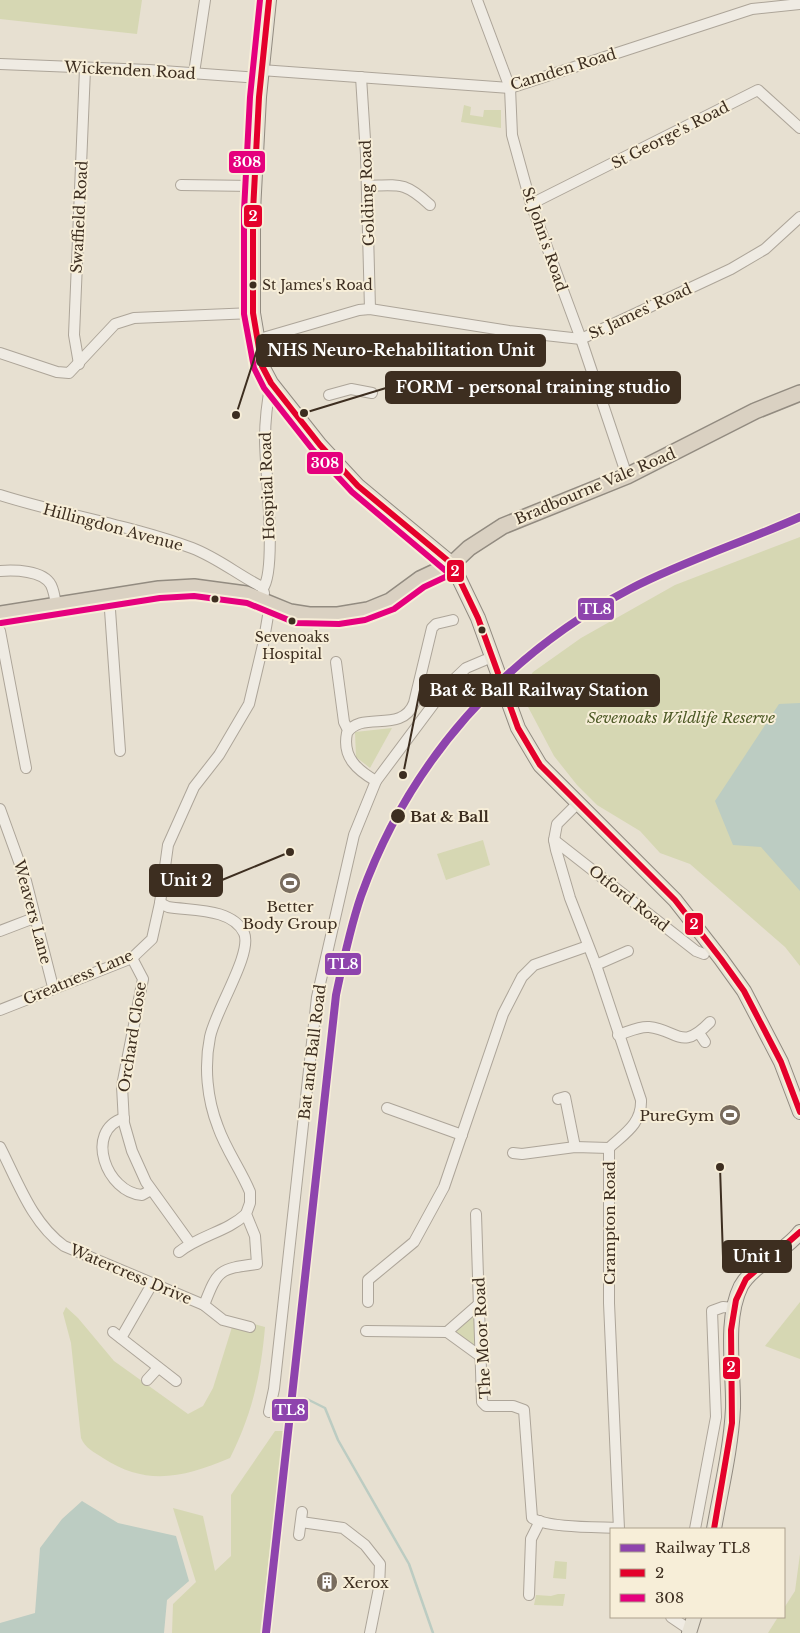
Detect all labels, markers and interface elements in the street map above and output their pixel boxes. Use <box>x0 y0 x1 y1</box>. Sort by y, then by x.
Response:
street label: Camden Road <box>508 44 618 94</box>
street label: Wickenden Road <box>63 57 196 83</box>
street label: St George's Road <box>608 97 732 173</box>
street label: Golding Road <box>356 140 378 246</box>
line badge: 308 <box>228 150 266 174</box>
text: 308 <box>233 153 261 171</box>
street label: Swaffield Road <box>67 160 91 274</box>
street label: St John's Road <box>518 184 572 294</box>
line badge: 2 <box>243 204 263 228</box>
text: 2 <box>248 207 258 225</box>
place label: St James's Road <box>262 276 373 294</box>
street label: St James' Road <box>585 279 695 343</box>
marker: St James's Road <box>248 280 258 290</box>
callout: NHS Neuro-Rehabilitation Unit <box>257 335 545 366</box>
text: NHS Neuro-Rehabilitation Unit <box>267 340 536 360</box>
callout: FORM - personal training studio <box>386 372 680 403</box>
text: FORM - personal training studio <box>396 377 670 397</box>
street label: Hospital Road <box>256 431 278 541</box>
street label: Bradbourne Vale Road <box>512 443 678 529</box>
line badge: 308 <box>306 451 344 475</box>
text: 308 <box>311 454 339 472</box>
street label: Hillingdon Avenue <box>41 499 185 555</box>
line badge: 2 <box>446 559 465 583</box>
text: 2 <box>450 562 460 580</box>
unlabelled marker <box>210 594 220 604</box>
line badge: TL8 <box>577 597 615 621</box>
text: TL8 <box>580 600 612 618</box>
marker: Sevenoaks Hospital <box>287 616 297 626</box>
unlabelled marker <box>477 625 487 635</box>
place label: Sevenoaks Hospital <box>255 628 329 663</box>
callout: Bat & Ball Railway Station <box>420 675 659 706</box>
text: Bat & Ball Railway Station <box>430 680 649 700</box>
park label: Sevenoaks Wildlife Reserve <box>587 708 775 727</box>
marker: Bat & Ball <box>389 807 407 825</box>
place label: Bat & Ball <box>410 807 490 826</box>
street label: Weavers Lane <box>10 857 56 966</box>
street label: Otford Road <box>585 861 673 935</box>
callout: Unit 2 <box>150 865 222 896</box>
text: Unit 2 <box>160 870 212 890</box>
sports icon: Better Body Group <box>278 871 302 895</box>
place label: Better Body Group <box>243 897 337 933</box>
line badge: 2 <box>684 912 704 936</box>
text: 2 <box>689 915 699 933</box>
street label: Greatness Lane <box>20 945 136 1009</box>
line badge: TL8 <box>324 952 362 976</box>
text: TL8 <box>327 955 359 973</box>
street label: Orchard Close <box>114 980 150 1094</box>
street label: Bat and Ball Road <box>294 983 330 1121</box>
sports icon: PureGym <box>718 1103 742 1127</box>
place label: PureGym <box>640 1106 714 1125</box>
street label: Crampton Road <box>600 1161 619 1285</box>
street label: Watercress Drive <box>66 1239 195 1308</box>
callout: Unit 1 <box>723 1241 791 1272</box>
text: Unit 1 <box>733 1246 781 1266</box>
street label: The Moor Road <box>469 1277 495 1399</box>
line badge: 2 <box>722 1356 741 1380</box>
text: 2 <box>726 1358 736 1376</box>
line badge: TL8 <box>271 1398 309 1422</box>
text: TL8 <box>274 1401 306 1419</box>
legend <box>610 1528 785 1618</box>
text: Railway TL8 <box>655 1538 751 1557</box>
text: 2 <box>655 1563 664 1582</box>
building icon: Xerox <box>315 1570 339 1594</box>
place label: Xerox <box>343 1573 389 1592</box>
text: 308 <box>655 1588 684 1607</box>

